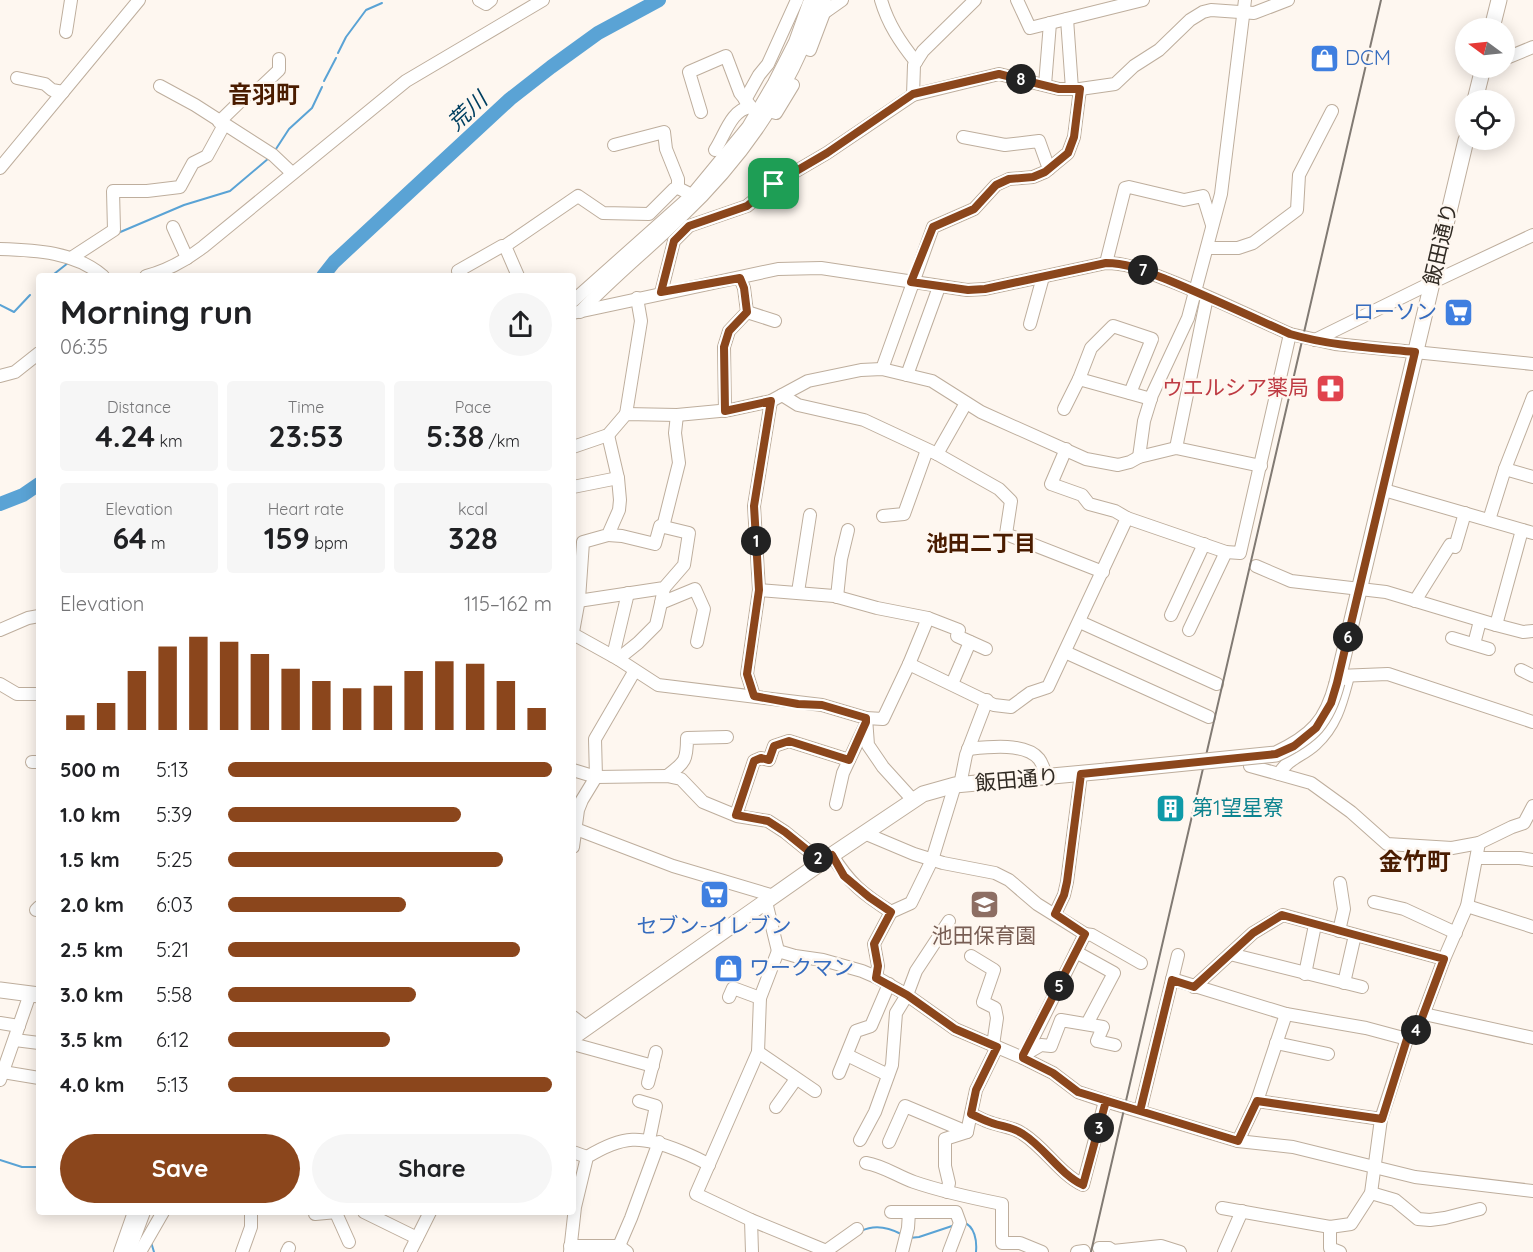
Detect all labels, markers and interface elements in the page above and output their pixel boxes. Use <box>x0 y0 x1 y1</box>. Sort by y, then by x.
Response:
north arrow <box>1455 18 1515 78</box>
map controls <box>1455 18 1515 150</box>
shop icon: DCM <box>1308 42 1340 74</box>
place label: DCM <box>1345 44 1391 70</box>
pin: 8 <box>1006 64 1036 94</box>
text: 8 <box>1017 69 1025 89</box>
district label: 音羽町 <box>228 79 300 109</box>
water label: 荒川 <box>441 84 494 136</box>
button: locate <box>1455 90 1515 150</box>
pin <box>748 158 799 209</box>
icon: arrive <box>757 167 790 200</box>
street label: 飯田通り <box>1418 200 1462 288</box>
pin: 7 <box>1128 255 1158 285</box>
text: 7 <box>1139 260 1147 280</box>
text: Morning run <box>60 291 253 332</box>
button: share <box>489 293 552 356</box>
supermarket icon: ローソン <box>1442 296 1474 328</box>
place label: ローソン <box>1353 298 1437 324</box>
text: 06:35 <box>60 334 108 359</box>
pharmacy icon: ウエルシア薬局 <box>1314 372 1346 404</box>
place label: ウエルシア薬局 <box>1162 374 1309 400</box>
text: Distance <box>107 397 171 417</box>
text: Time <box>288 397 324 417</box>
text: Pace <box>455 397 491 417</box>
text: 4.24 <box>95 417 155 455</box>
text: 23:53 <box>269 417 343 455</box>
text: 5:38 <box>426 417 484 455</box>
text: km <box>155 431 183 451</box>
text: /km <box>484 431 520 451</box>
text: Elevation <box>105 499 173 519</box>
text: Heart rate <box>268 499 344 519</box>
text: kcal <box>458 499 488 519</box>
text: 64 <box>112 519 147 557</box>
text: 159 <box>264 519 310 557</box>
text: 328 <box>448 519 498 557</box>
pin: 1 <box>741 526 771 556</box>
district label: 池田二丁目 <box>926 529 1036 557</box>
text: 1 <box>753 531 759 551</box>
text: m <box>147 533 166 553</box>
text: bpm <box>310 533 348 553</box>
text: Elevation <box>60 591 144 616</box>
text: 115–162 m <box>464 591 552 616</box>
pin: 6 <box>1333 622 1363 652</box>
text: 6 <box>1344 627 1352 647</box>
text: 500 m <box>60 757 120 782</box>
text: 5:13 <box>156 757 189 782</box>
street label: 飯田通り <box>974 762 1060 796</box>
building icon: 第1望星寮 <box>1155 792 1187 824</box>
place label: 第1望星寮 <box>1192 794 1284 820</box>
text: 1.0 km <box>60 802 120 827</box>
text: 5:39 <box>156 802 192 827</box>
pin: 2 <box>803 843 833 873</box>
district label: 金竹町 <box>1379 846 1451 876</box>
text: 1.5 km <box>60 847 120 872</box>
text: 5:25 <box>156 847 193 872</box>
text: 2 <box>813 848 823 868</box>
supermarket icon: セブン-イレブン <box>698 879 730 911</box>
school or university icon: 池田保育園 <box>968 889 1000 921</box>
text: 2.0 km <box>60 892 124 917</box>
text: 6:03 <box>156 892 193 917</box>
place label: セブン-イレブン <box>636 912 792 938</box>
place label: 池田保育園 <box>932 922 1037 948</box>
text: 2.5 km <box>60 937 123 962</box>
text: 5:21 <box>156 937 189 962</box>
shop icon: ワークマン <box>712 952 744 984</box>
place label: ワークマン <box>749 954 854 980</box>
pin: 5 <box>1044 971 1074 1001</box>
text: 5 <box>1054 976 1064 996</box>
text: 3.0 km <box>60 982 123 1007</box>
text: 5:58 <box>156 982 192 1007</box>
pin: 4 <box>1401 1015 1431 1045</box>
text: 4 <box>1411 1020 1421 1040</box>
text: 3.5 km <box>60 1027 123 1052</box>
text: 6:12 <box>156 1027 189 1052</box>
text: 4.0 km <box>60 1072 124 1097</box>
text: 5:13 <box>156 1072 189 1097</box>
pin: 3 <box>1084 1113 1114 1143</box>
text: 3 <box>1095 1118 1103 1138</box>
button: Save <box>60 1134 300 1203</box>
button: Share <box>312 1134 552 1203</box>

